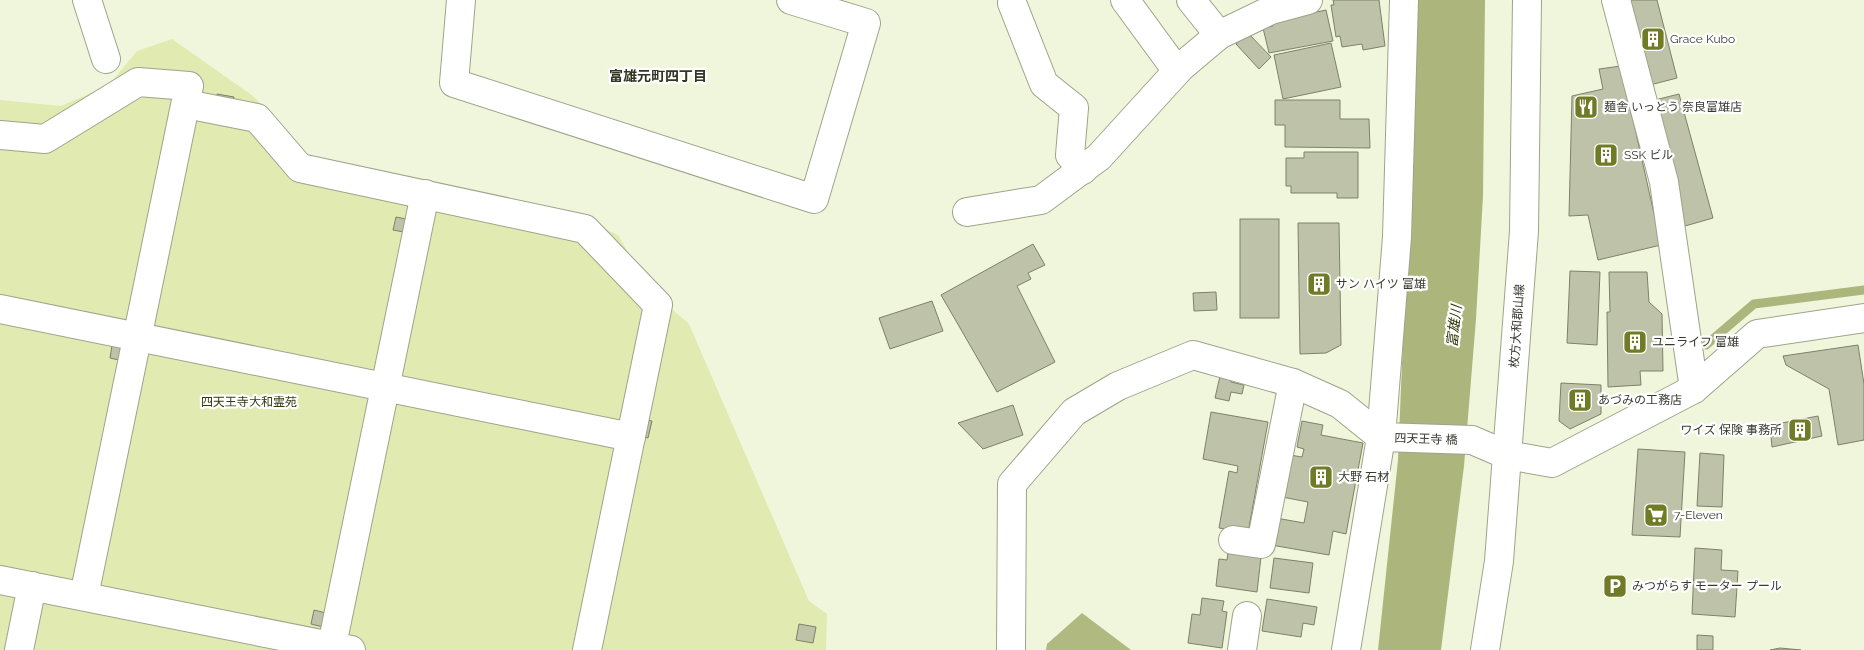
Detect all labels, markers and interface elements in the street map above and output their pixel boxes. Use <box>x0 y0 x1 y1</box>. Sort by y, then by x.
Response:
building icon: Grace Kubo <box>1640 26 1666 52</box>
place label: Grace Kubo <box>1670 32 1735 46</box>
district label: 富雄元町四丁目 <box>609 68 707 84</box>
restaurant icon: 麺舎 いっとう 奈良富雄店 <box>1573 94 1599 120</box>
place label: 麺舎 いっとう 奈良富雄店 <box>1604 100 1742 114</box>
building icon: SSK ビル <box>1593 142 1619 168</box>
place label: SSK ビル <box>1624 148 1673 162</box>
building icon: サン ハイツ 富雄 <box>1306 271 1332 297</box>
place label: サン ハイツ 富雄 <box>1336 277 1426 291</box>
street label: 枚方大和郡山線 <box>1507 284 1527 368</box>
water label: 富雄川 <box>1444 302 1465 348</box>
building icon: ユニライフ 富雄 <box>1622 329 1648 355</box>
place label: ユニライフ 富雄 <box>1652 335 1739 349</box>
building icon: あづみの工務店 <box>1567 387 1593 413</box>
place label: あづみの工務店 <box>1598 393 1682 407</box>
park label: 四天王寺大和霊苑 <box>201 395 297 409</box>
building icon: ワイズ 保険 事務所 <box>1787 417 1813 443</box>
place label: ワイズ 保険 事務所 <box>1680 423 1782 437</box>
street label: 四天王寺 橋 <box>1394 431 1458 447</box>
building icon: 大野 石材 <box>1308 464 1334 490</box>
place label: 大野 石材 <box>1338 470 1389 484</box>
supermarket icon: 7-Eleven <box>1643 502 1669 528</box>
place label: 7-Eleven <box>1674 508 1723 522</box>
parking icon: みつがらす モーター プール <box>1602 573 1628 599</box>
place label: みつがらす モーター プール <box>1632 579 1782 593</box>

